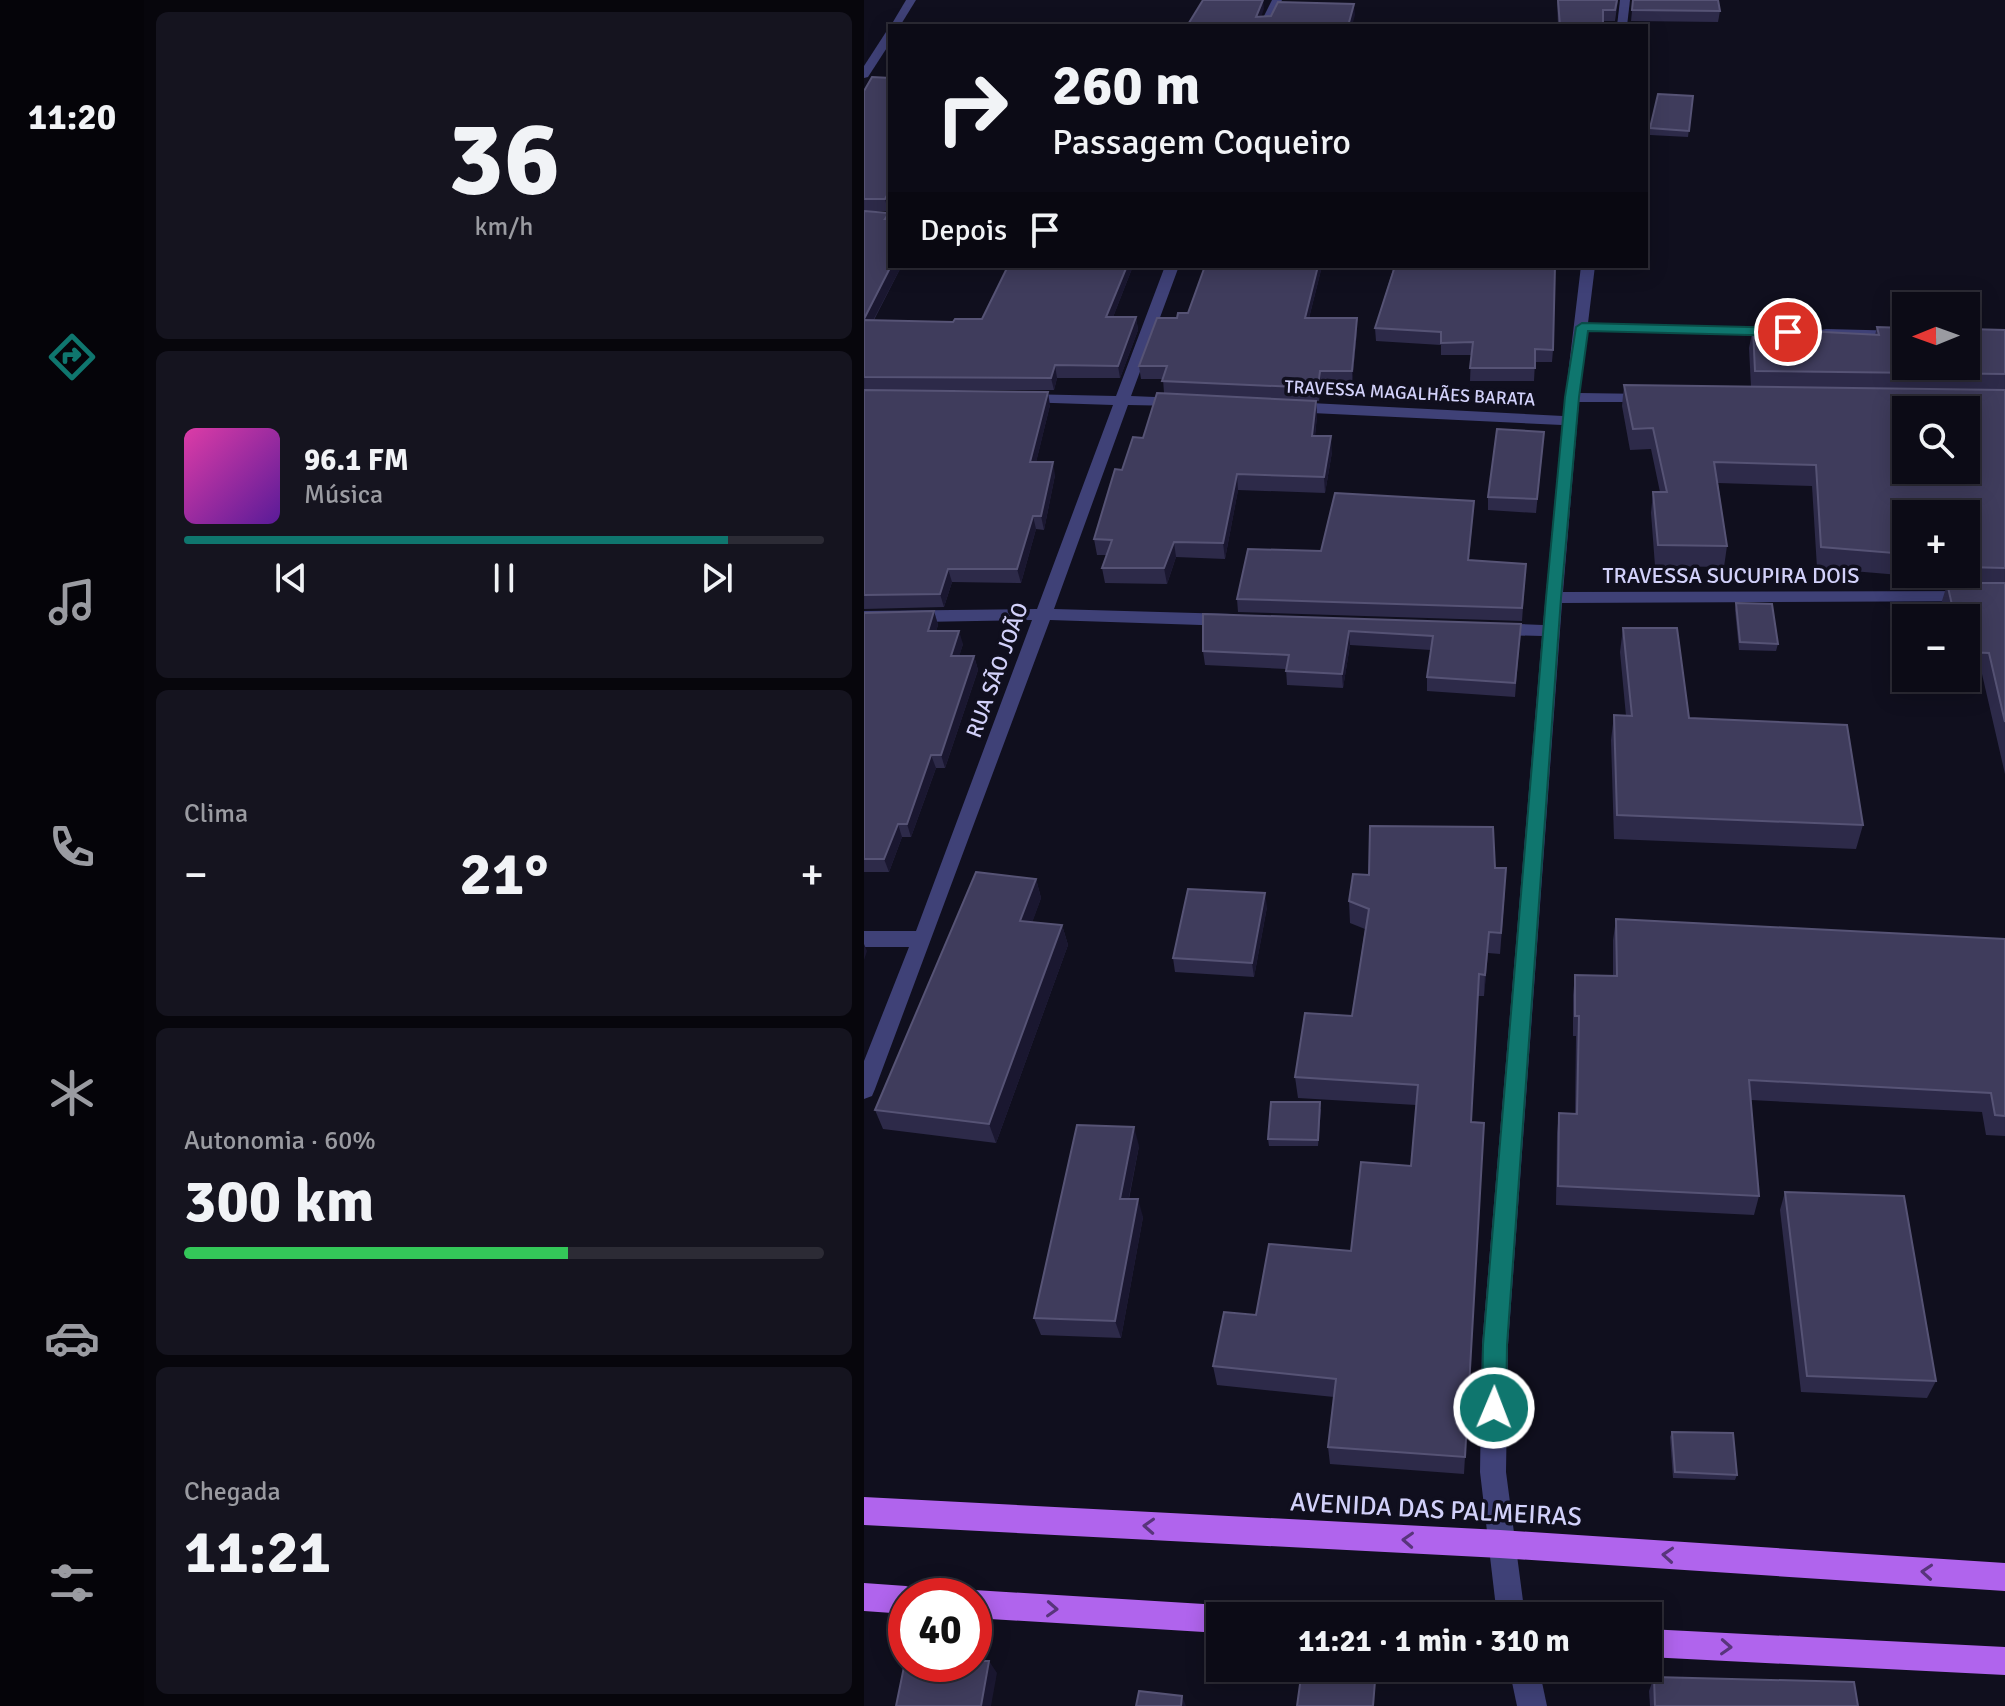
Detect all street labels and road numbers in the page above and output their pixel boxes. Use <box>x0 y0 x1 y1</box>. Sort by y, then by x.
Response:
street label: TRAVESSA MAGALHÃES BARATA <box>1284 375 1536 411</box>
street label: TRAVESSA SUCUPIRA DOIS <box>1603 562 1859 589</box>
street label: RUA SÃO JOÃO <box>960 599 1034 741</box>
street label: AVENIDA DAS PALMEIRAS <box>1289 1486 1583 1534</box>

